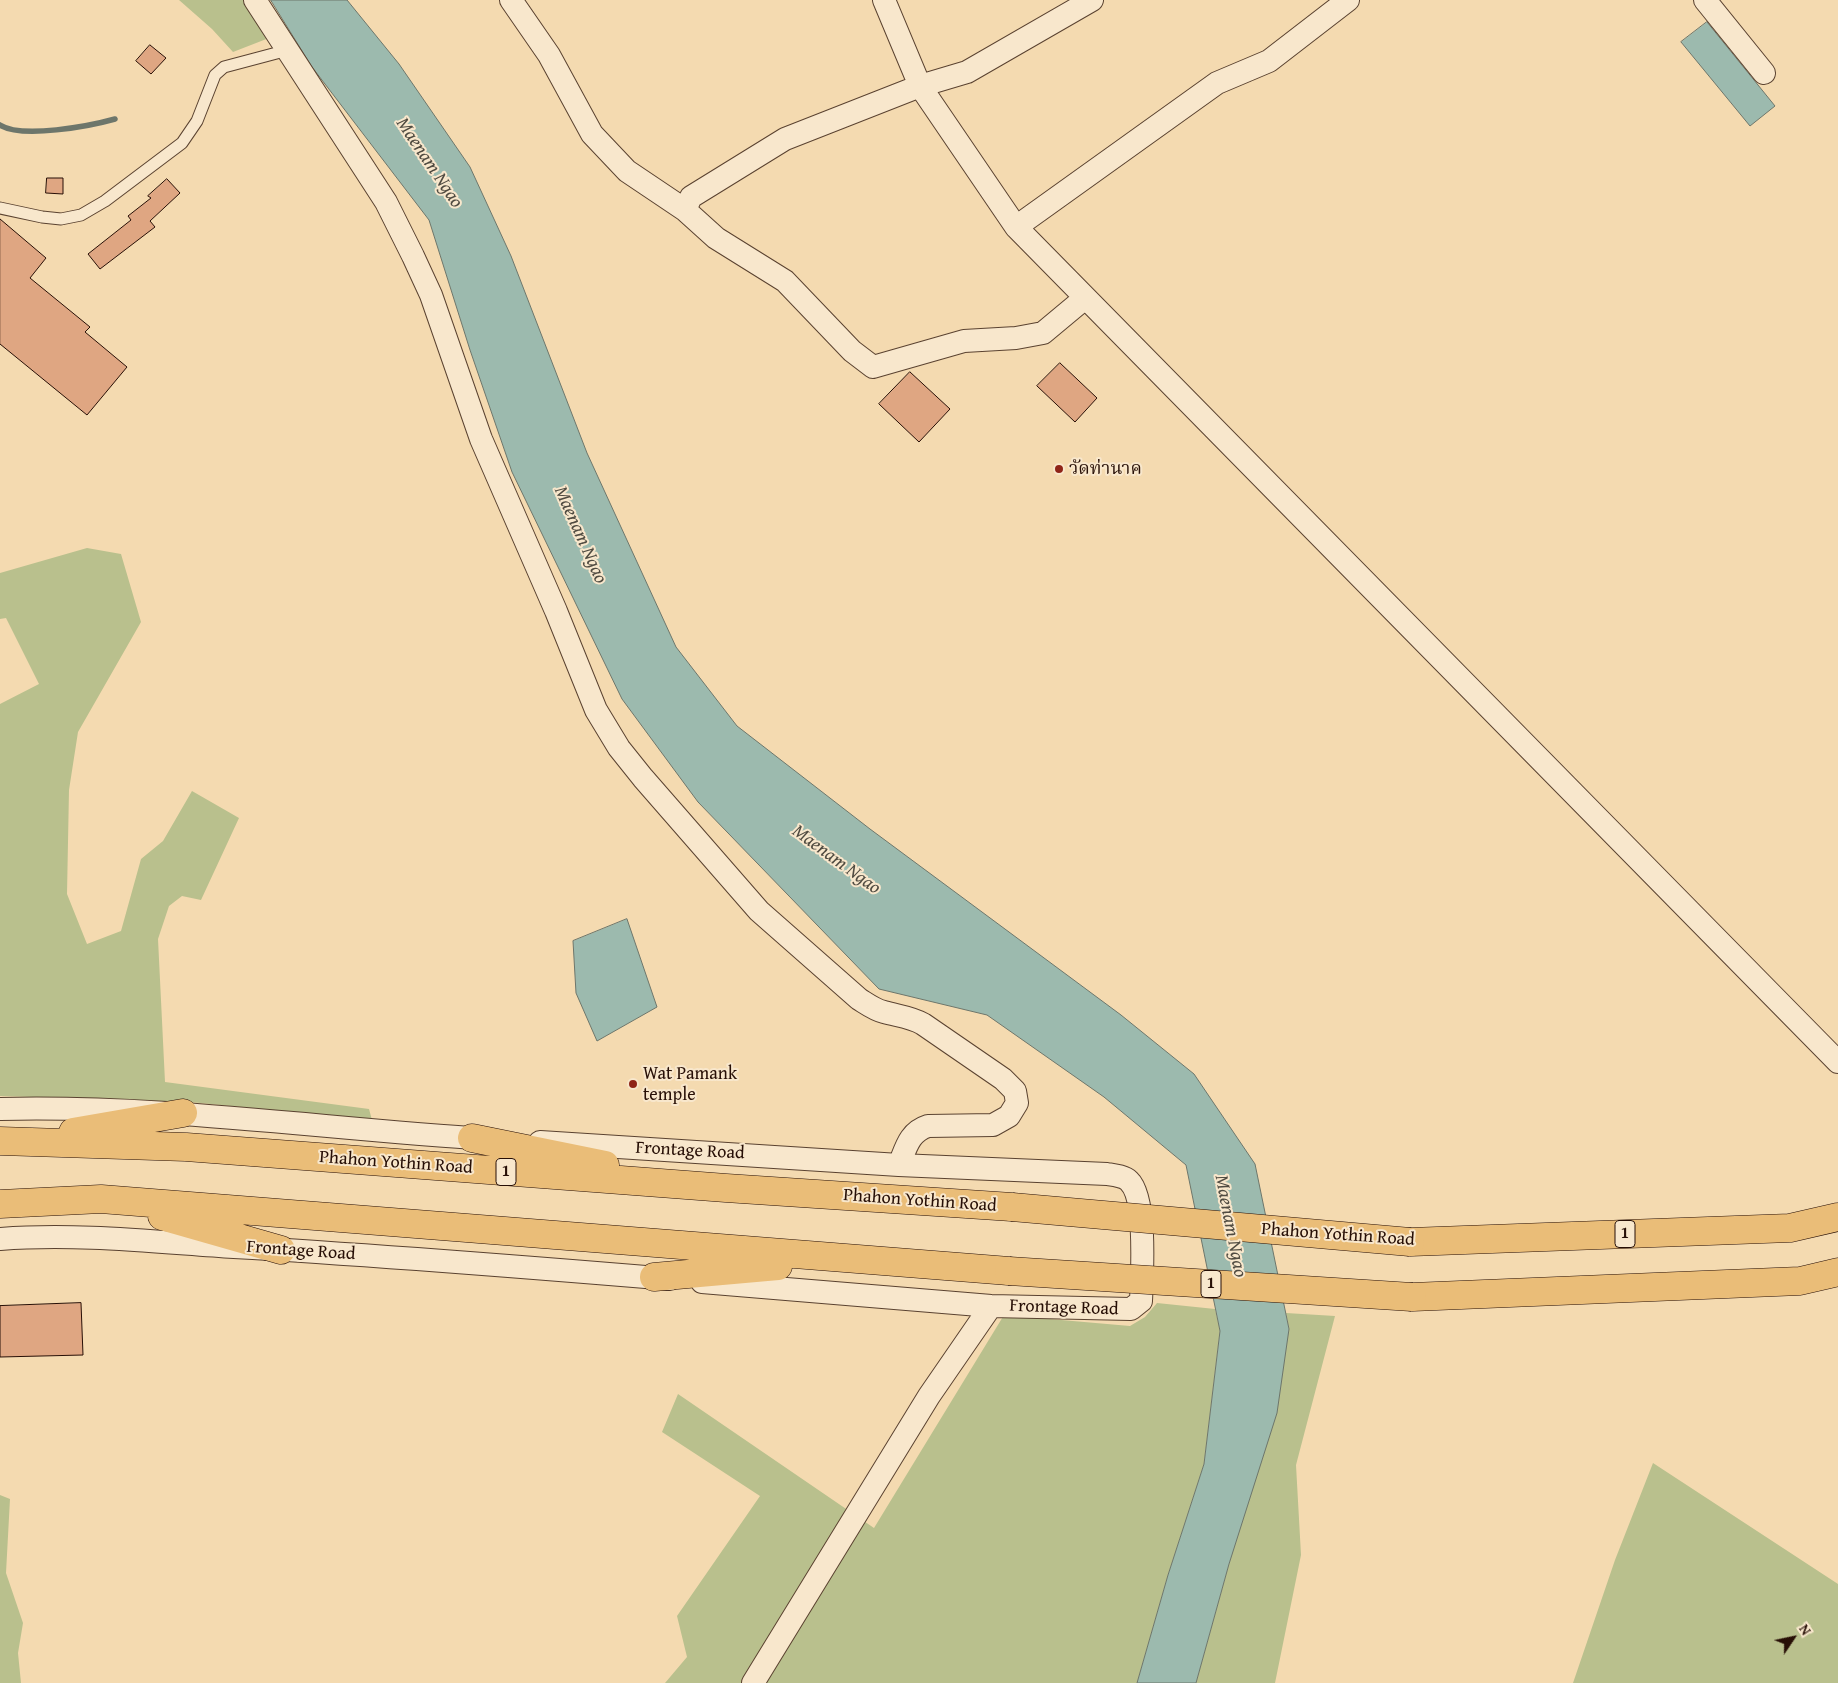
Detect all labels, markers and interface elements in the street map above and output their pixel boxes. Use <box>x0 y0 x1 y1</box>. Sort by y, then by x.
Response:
water label: Maenam Ngao <box>390 114 468 212</box>
place label: วัดท่านาค <box>1069 458 1142 480</box>
marker: วัดท่านาค <box>1053 463 1065 475</box>
water label: Maenam Ngao <box>548 483 612 587</box>
water label: Maenam Ngao <box>787 820 885 900</box>
place label: Wat Pamank temple <box>643 1063 737 1106</box>
marker: Wat Pamank temple <box>627 1078 639 1090</box>
street label: Frontage Road <box>635 1137 745 1165</box>
street label: Phahon Yothin Road <box>319 1147 473 1179</box>
road number: 1 <box>496 1158 516 1186</box>
water label: Maenam Ngao <box>1209 1173 1251 1279</box>
street label: Phahon Yothin Road <box>843 1185 997 1217</box>
street label: Phahon Yothin Road <box>1261 1219 1415 1251</box>
road number: 1 <box>1615 1220 1635 1248</box>
street label: Frontage Road <box>246 1236 356 1266</box>
road number: 1 <box>1201 1270 1221 1298</box>
street label: Frontage Road <box>1009 1295 1119 1321</box>
north arrow <box>1768 1613 1818 1663</box>
text: N <box>1795 1620 1816 1639</box>

